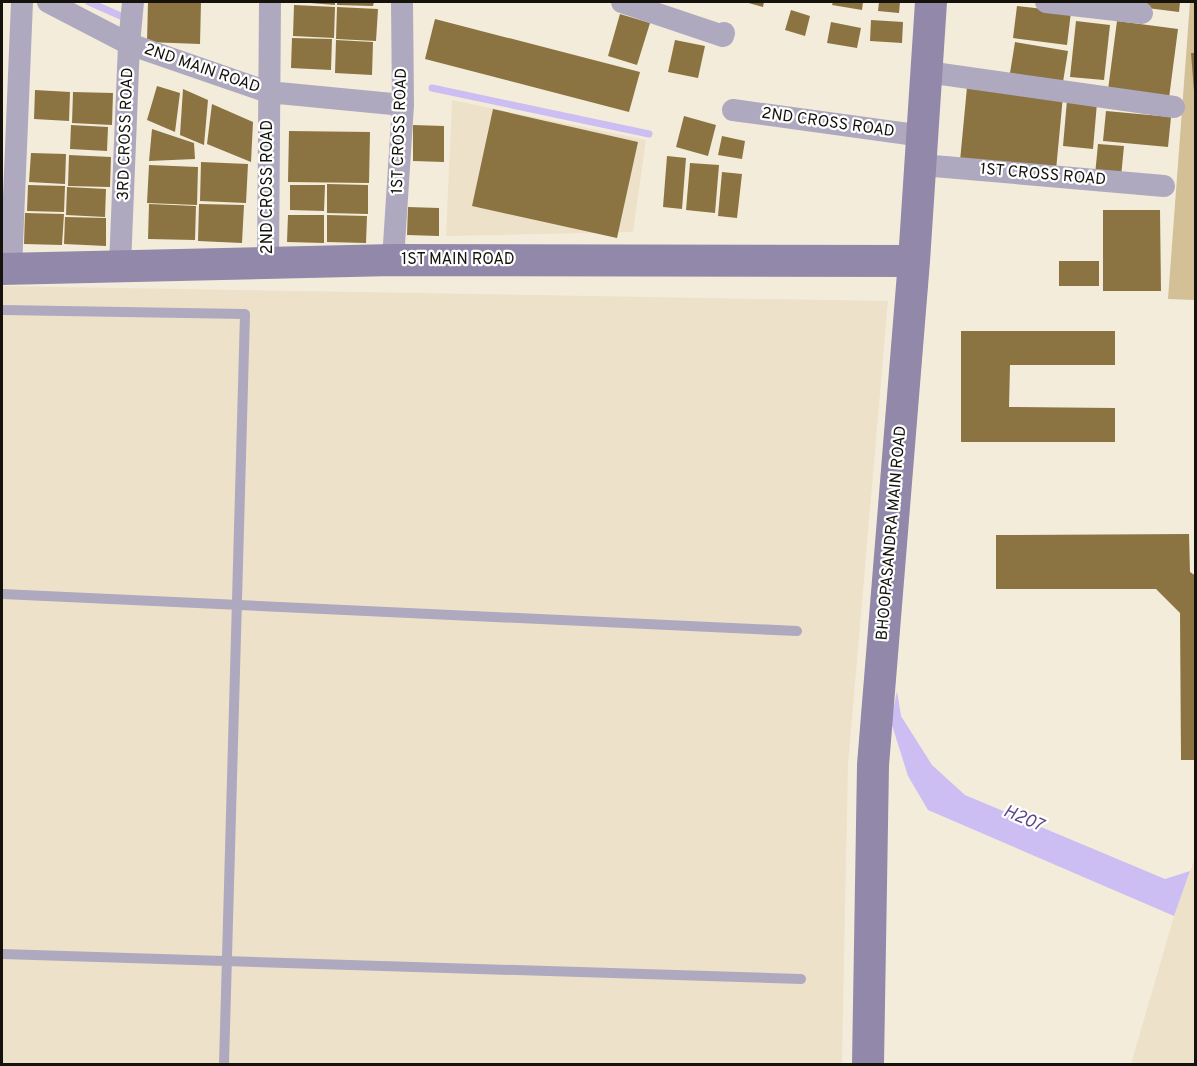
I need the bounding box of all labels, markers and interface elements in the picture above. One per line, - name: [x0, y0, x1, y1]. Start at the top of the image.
- street label: 2ND MAIN ROAD: [141, 40, 263, 98]
- street label: 3RD CROSS ROAD: [114, 67, 138, 201]
- street label: 1ST CROSS ROAD: [388, 68, 412, 194]
- street label: 2ND CROSS ROAD: [760, 104, 896, 142]
- street label: 2ND CROSS ROAD: [258, 120, 278, 254]
- street label: 1ST CROSS ROAD: [979, 160, 1107, 190]
- street label: 1ST MAIN ROAD: [401, 250, 515, 270]
- street label: BHOOPASANDRA MAIN ROAD: [873, 425, 911, 641]
- water label: H207: [999, 800, 1049, 839]

